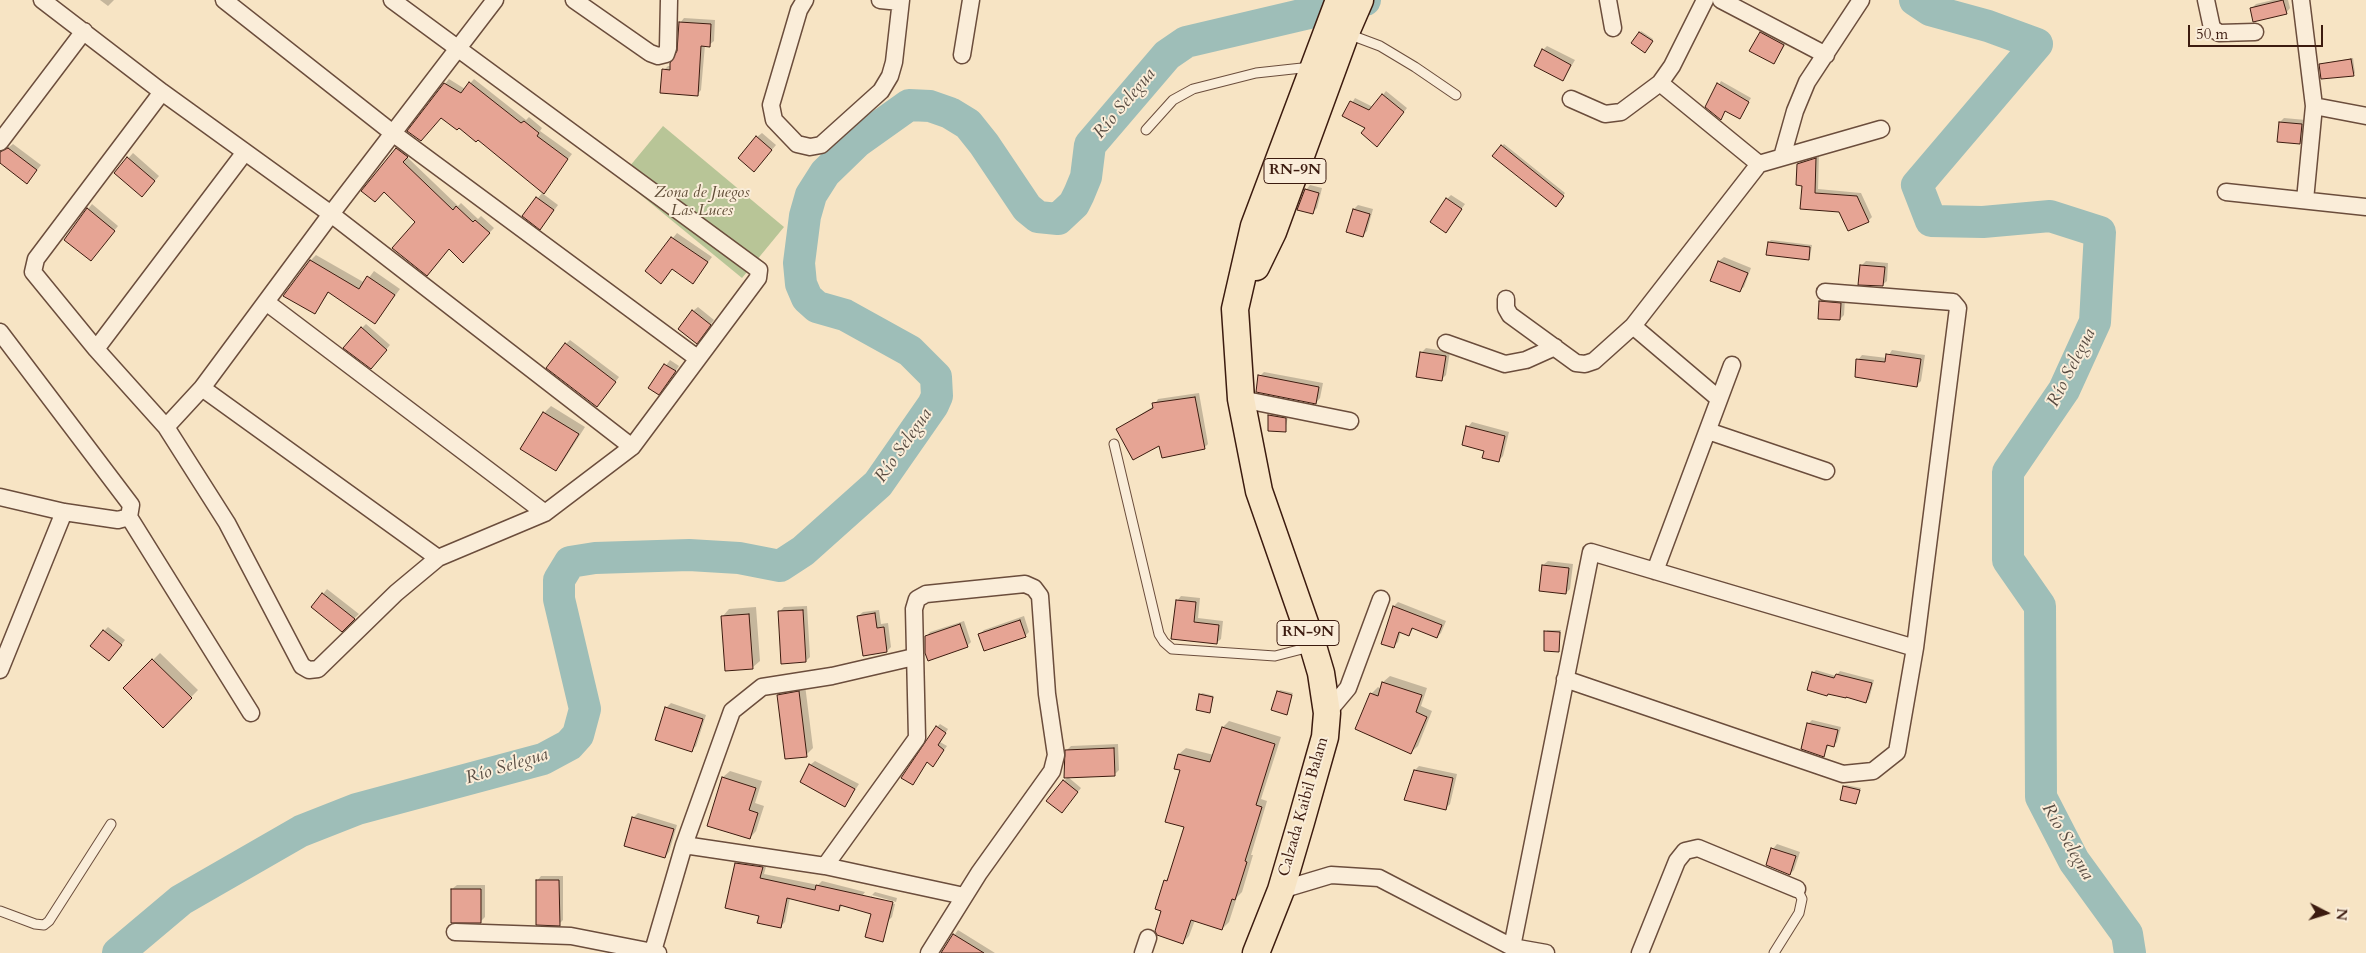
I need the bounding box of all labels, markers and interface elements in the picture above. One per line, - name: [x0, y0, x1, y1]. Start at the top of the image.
- scale bar: [2191, 15, 2326, 47]
- text: 50 m: [2196, 24, 2228, 44]
- water label: Río Selegua: [1089, 64, 1161, 144]
- road number: RN-9N: [1264, 158, 1326, 184]
- park label: Zona de Juegos Las Luces: [654, 183, 750, 221]
- water label: Río Selegua: [2043, 325, 2101, 411]
- water label: Río Selegua: [871, 405, 937, 487]
- road number: RN-9N: [1277, 620, 1339, 646]
- street label: Calzada Kaibil Balam: [1275, 735, 1333, 879]
- water label: Río Selegua: [463, 744, 551, 790]
- water label: Río Selegua: [2036, 800, 2098, 884]
- north arrow: [2301, 888, 2351, 938]
- text: N: [2331, 907, 2351, 921]

